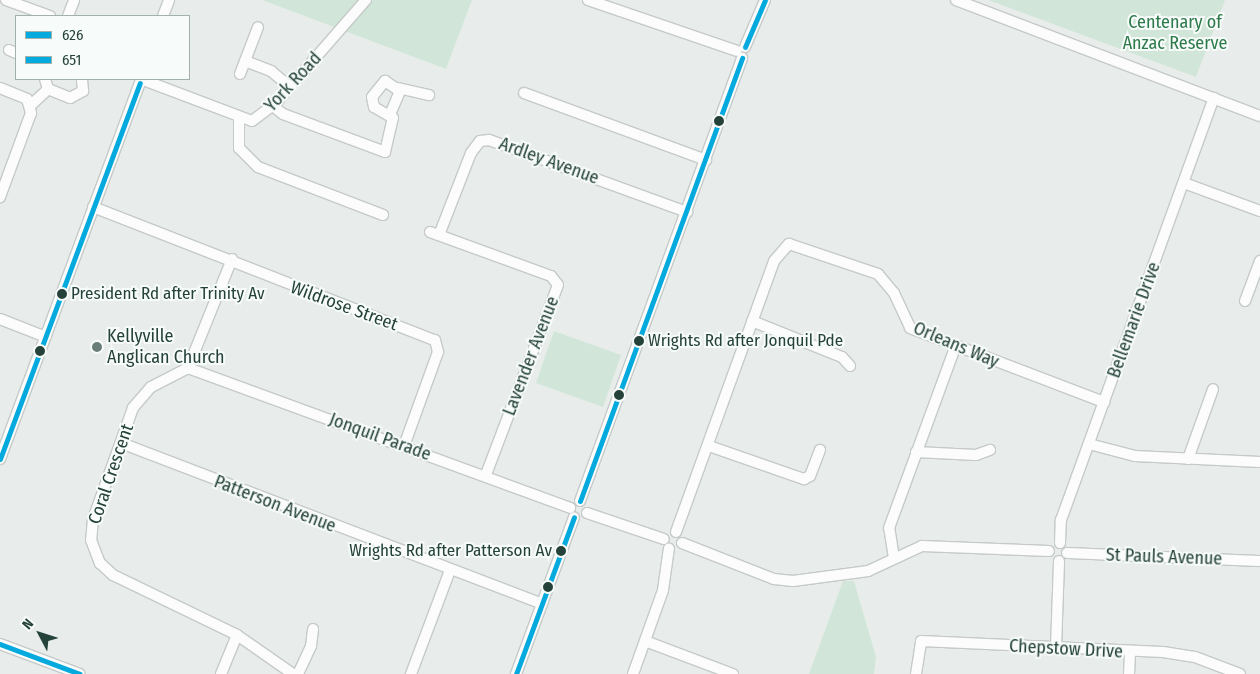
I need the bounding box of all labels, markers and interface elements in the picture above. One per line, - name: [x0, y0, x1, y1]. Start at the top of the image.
- park label: Centenary of Anzac Reserve: [1123, 12, 1227, 54]
- legend: [15, 15, 190, 80]
- text: 626: [62, 26, 83, 44]
- street label: York Road: [260, 48, 326, 116]
- text: 651: [62, 51, 81, 69]
- unlabelled marker: [714, 116, 724, 126]
- street label: Ardley Avenue: [496, 133, 602, 189]
- street label: Bellemarie Drive: [1103, 259, 1165, 381]
- street label: Wildrose Street: [287, 277, 401, 335]
- place label: President Rd after Trinity Av: [71, 284, 265, 304]
- marker: President Rd after Trinity Av: [57, 289, 67, 299]
- street label: Lavender Avenue: [498, 293, 564, 419]
- street label: Orleans Way: [910, 317, 1002, 373]
- place label: Kellyville Anglican Church: [107, 326, 225, 368]
- place label: Wrights Rd after Jonquil Pde: [648, 331, 843, 351]
- marker: Wrights Rd after Jonquil Pde: [634, 336, 644, 346]
- marker: Kellyville Anglican Church: [91, 341, 103, 353]
- unlabelled marker: [35, 346, 45, 356]
- unlabelled marker: [614, 390, 624, 400]
- street label: Jonquil Parade: [326, 409, 434, 465]
- street label: Coral Crescent: [84, 421, 138, 527]
- street label: Patterson Avenue: [211, 471, 339, 537]
- place label: Wrights Rd after Patterson Av: [349, 541, 552, 561]
- street label: St Pauls Avenue: [1105, 544, 1223, 570]
- marker: Wrights Rd after Patterson Av: [556, 546, 566, 556]
- unlabelled marker: [543, 582, 553, 592]
- north arrow: [15, 609, 65, 659]
- text: N: [19, 615, 37, 633]
- street label: Chepstow Drive: [1009, 635, 1123, 663]

